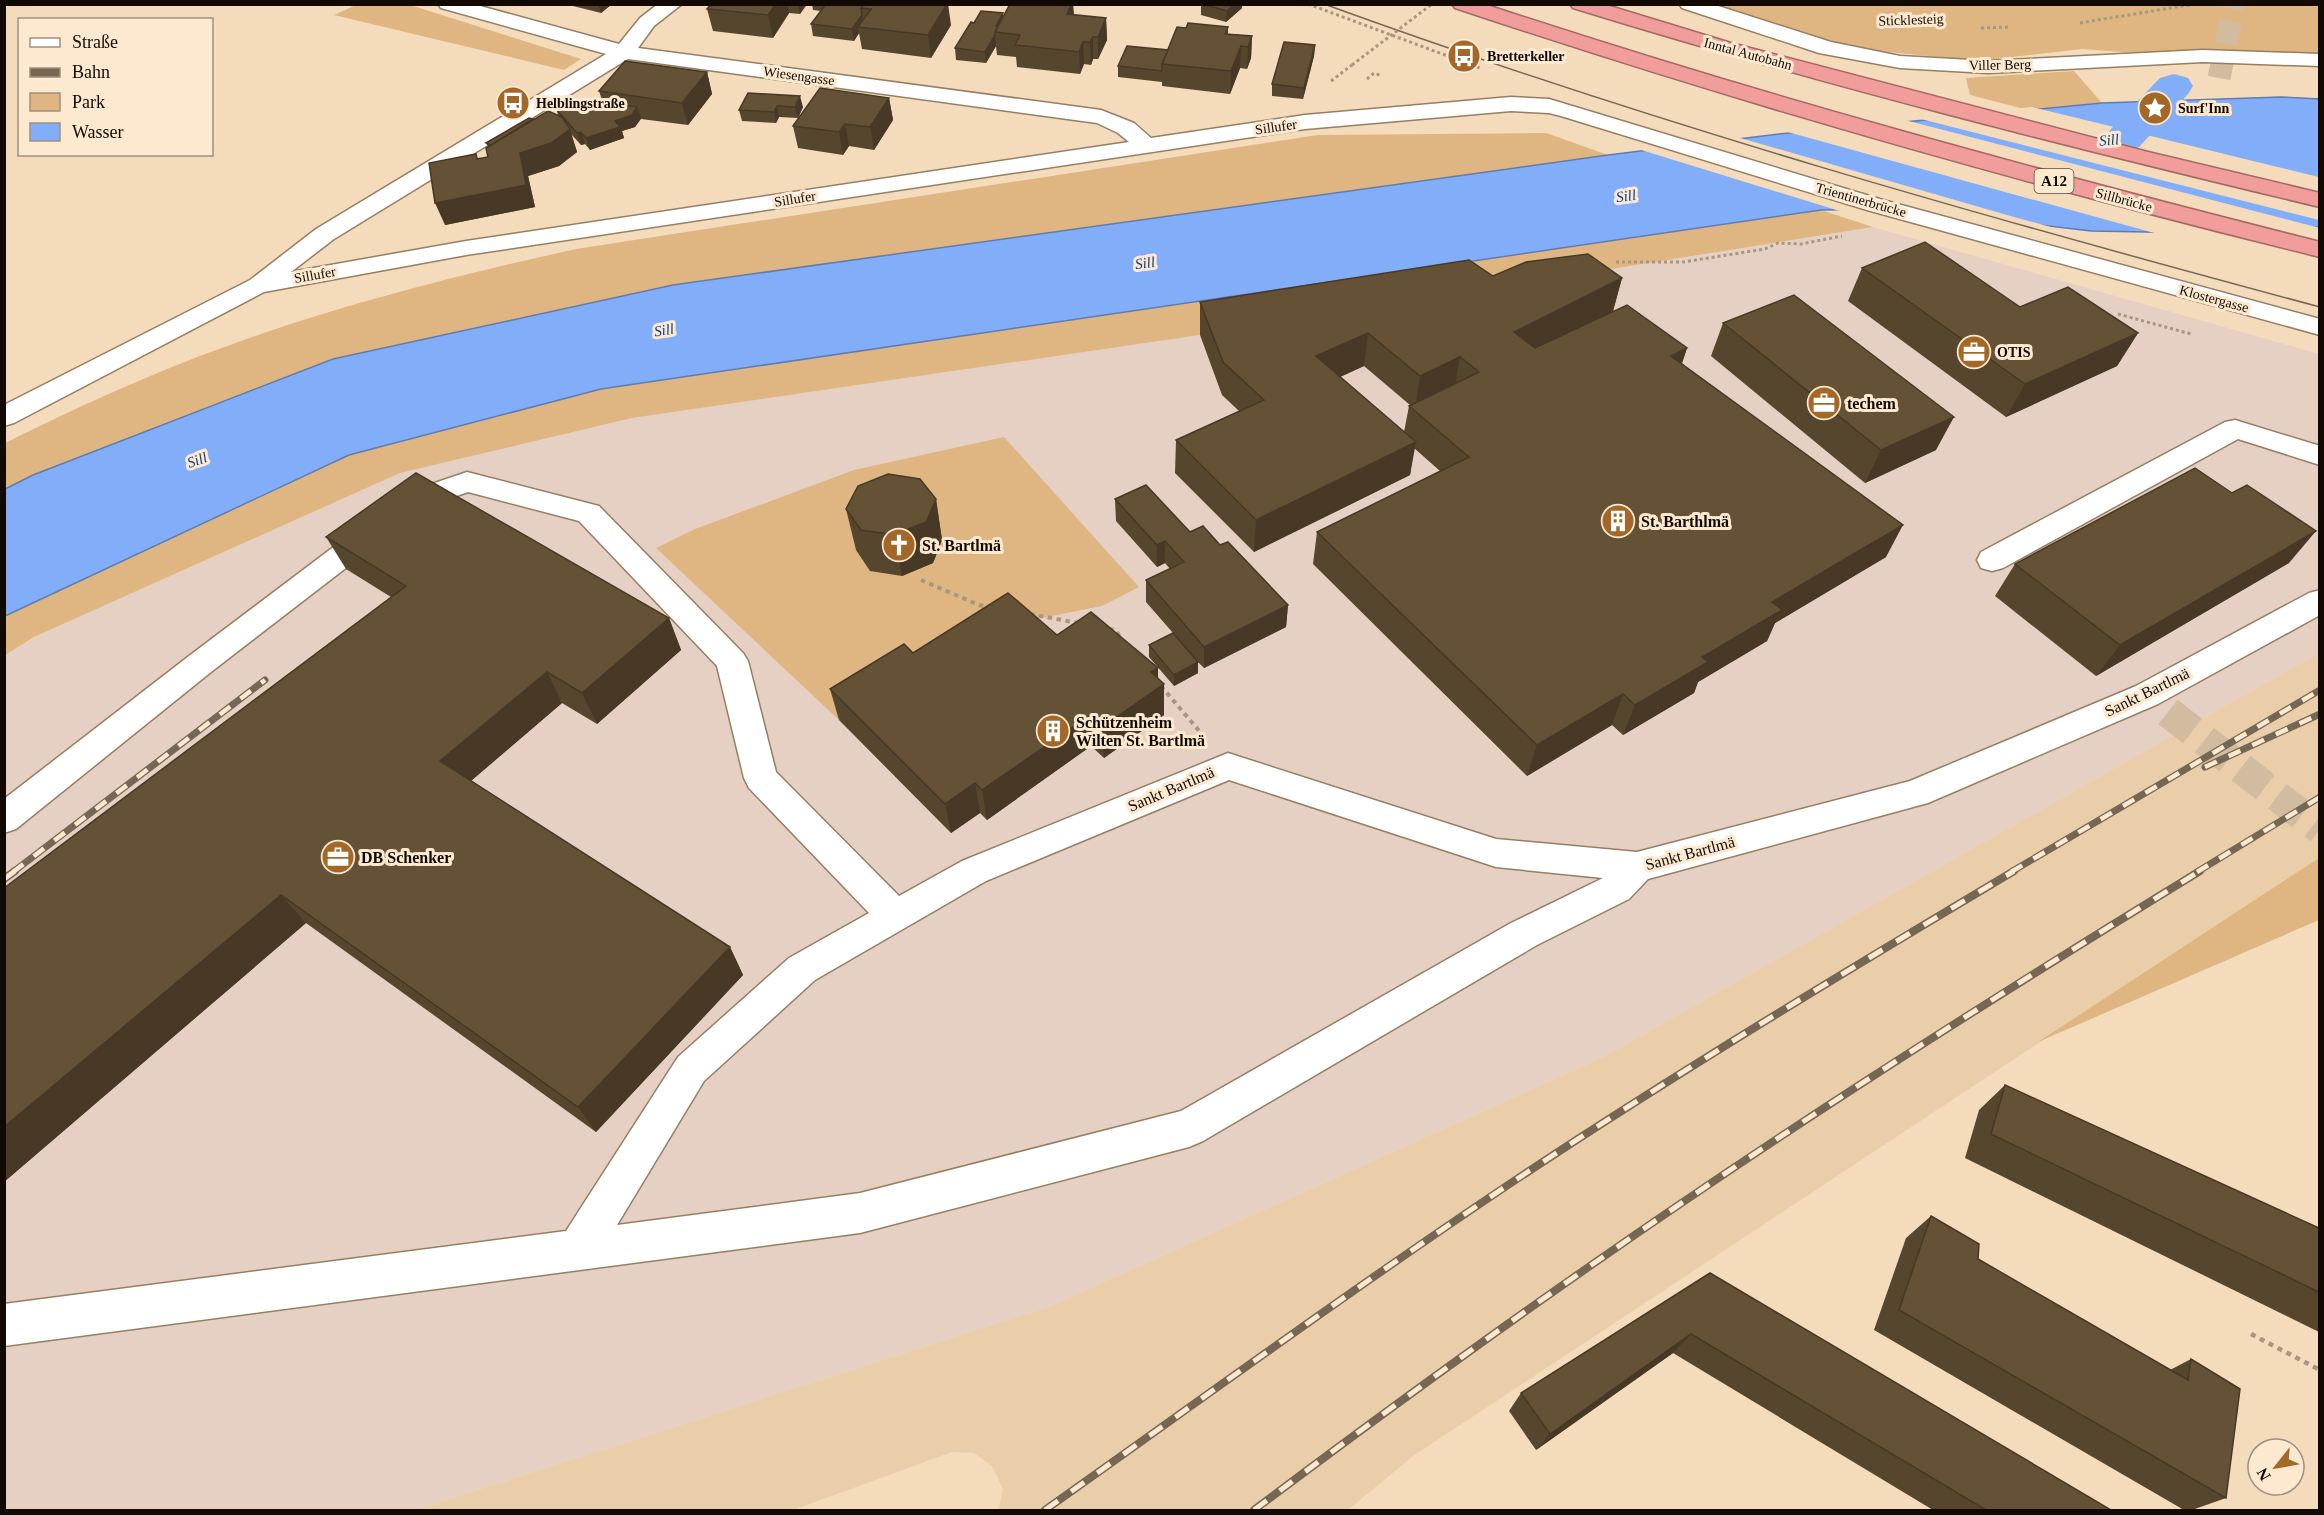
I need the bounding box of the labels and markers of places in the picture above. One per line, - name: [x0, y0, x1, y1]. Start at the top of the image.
- bus stop icon: Bretterkeller: [1446, 38, 1482, 74]
- place label: Bretterkeller: [1487, 49, 1564, 64]
- bus stop icon: Helblingstraße: [495, 85, 531, 121]
- place icon: Surf'Inn: [2137, 90, 2173, 126]
- place label: Helblingstraße: [536, 96, 625, 111]
- place label: Surf'Inn: [2178, 101, 2230, 116]
- office icon: OTIS: [1956, 334, 1992, 370]
- place label: OTIS: [1997, 345, 2031, 360]
- office icon: techem: [1806, 385, 1842, 421]
- place label: techem: [1847, 395, 1897, 412]
- building icon: St. Barthlmä: [1600, 503, 1636, 539]
- place label: St. Barthlmä: [1641, 513, 1729, 530]
- church icon: St. Bartlmä: [881, 527, 917, 563]
- place label: St. Bartlmä: [922, 537, 1001, 554]
- building icon: Schützenheim Wilten St. Bartlmä: [1035, 713, 1071, 749]
- place label: Schützenheim Wilten St. Bartlmä: [1076, 714, 1205, 749]
- office icon: DB Schenker: [320, 839, 356, 875]
- place label: DB Schenker: [361, 849, 451, 866]

